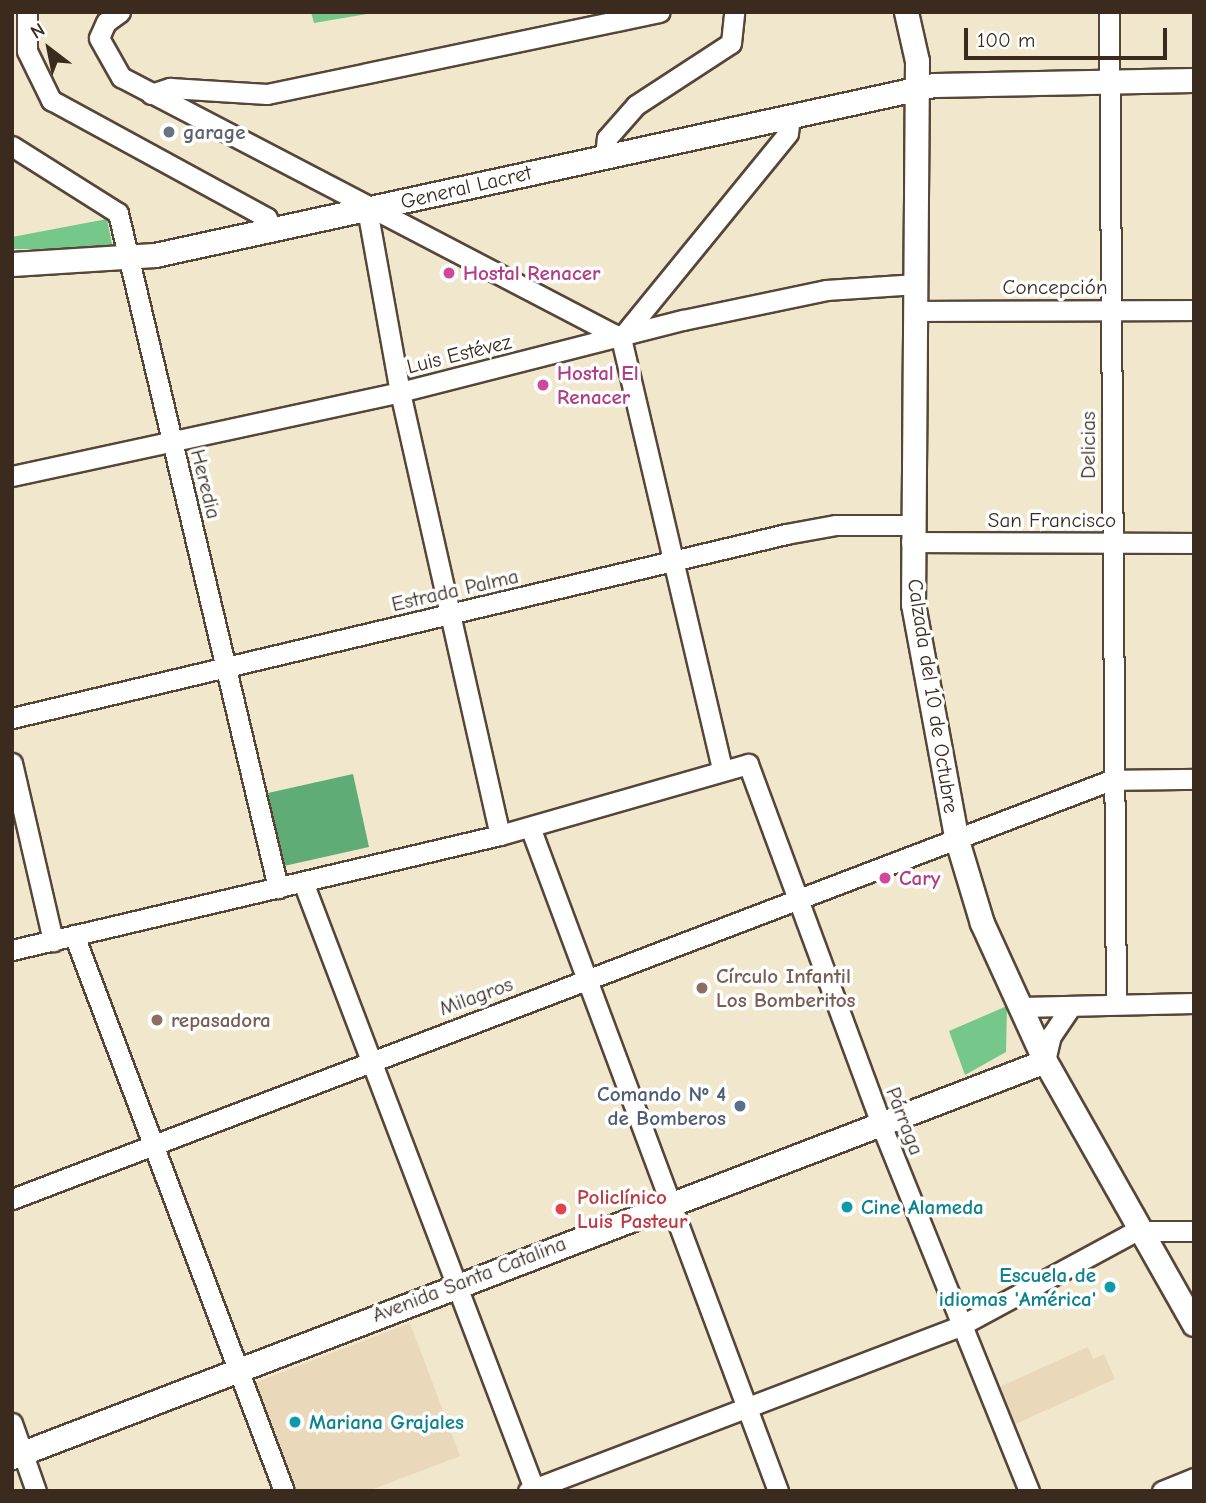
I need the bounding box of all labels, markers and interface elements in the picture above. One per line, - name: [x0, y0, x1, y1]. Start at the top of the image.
- north arrow: [14, 14, 84, 84]
- scale bar: [968, 14, 1171, 58]
- text: N: [27, 19, 49, 44]
- text: 100 m: [977, 28, 1035, 52]
- place label: garage: [183, 119, 245, 145]
- marker: garage: [161, 124, 177, 140]
- street label: General Lacret: [398, 160, 534, 214]
- place label: Hostal Renacer: [463, 260, 601, 286]
- marker: Hostal Renacer: [441, 265, 457, 281]
- street label: Concepción: [1002, 274, 1108, 300]
- street label: Luis Estévez: [404, 329, 514, 379]
- place label: Hostal El Renacer: [557, 360, 639, 410]
- marker: Hostal El Renacer: [535, 377, 551, 393]
- street label: Delicias: [1075, 411, 1101, 479]
- street label: Heredia: [185, 447, 227, 521]
- street label: San Francisco: [988, 507, 1116, 533]
- street label: Estrada Palma: [389, 563, 521, 617]
- street label: Calzada del 10 de Octubre: [902, 577, 964, 815]
- place label: Cary: [899, 865, 940, 891]
- marker: Cary: [877, 870, 893, 886]
- place label: Círculo Infantil Los Bomberitos: [716, 963, 856, 1013]
- street label: Milagros: [436, 971, 516, 1021]
- marker: Círculo Infantil Los Bomberitos: [694, 980, 710, 996]
- place label: repasadora: [171, 1007, 271, 1033]
- marker: repasadora: [149, 1012, 165, 1028]
- place label: Comando Nº 4 de Bomberos: [597, 1081, 726, 1131]
- street label: Párraga: [881, 1083, 929, 1159]
- marker: Comando Nº 4 de Bomberos: [732, 1098, 748, 1114]
- place label: Policlínico Luis Pasteur: [577, 1184, 687, 1234]
- place label: Cine Alameda: [861, 1194, 984, 1220]
- marker: Policlínico Luis Pasteur: [551, 1199, 571, 1219]
- marker: Cine Alameda: [839, 1199, 855, 1215]
- street label: Avenida Santa Catalina: [369, 1230, 569, 1328]
- place label: Escuela de idiomas 'América': [939, 1262, 1096, 1312]
- marker: Escuela de idiomas 'América': [1102, 1279, 1118, 1295]
- place label: Mariana Grajales: [309, 1409, 464, 1435]
- marker: Mariana Grajales: [287, 1414, 303, 1430]

